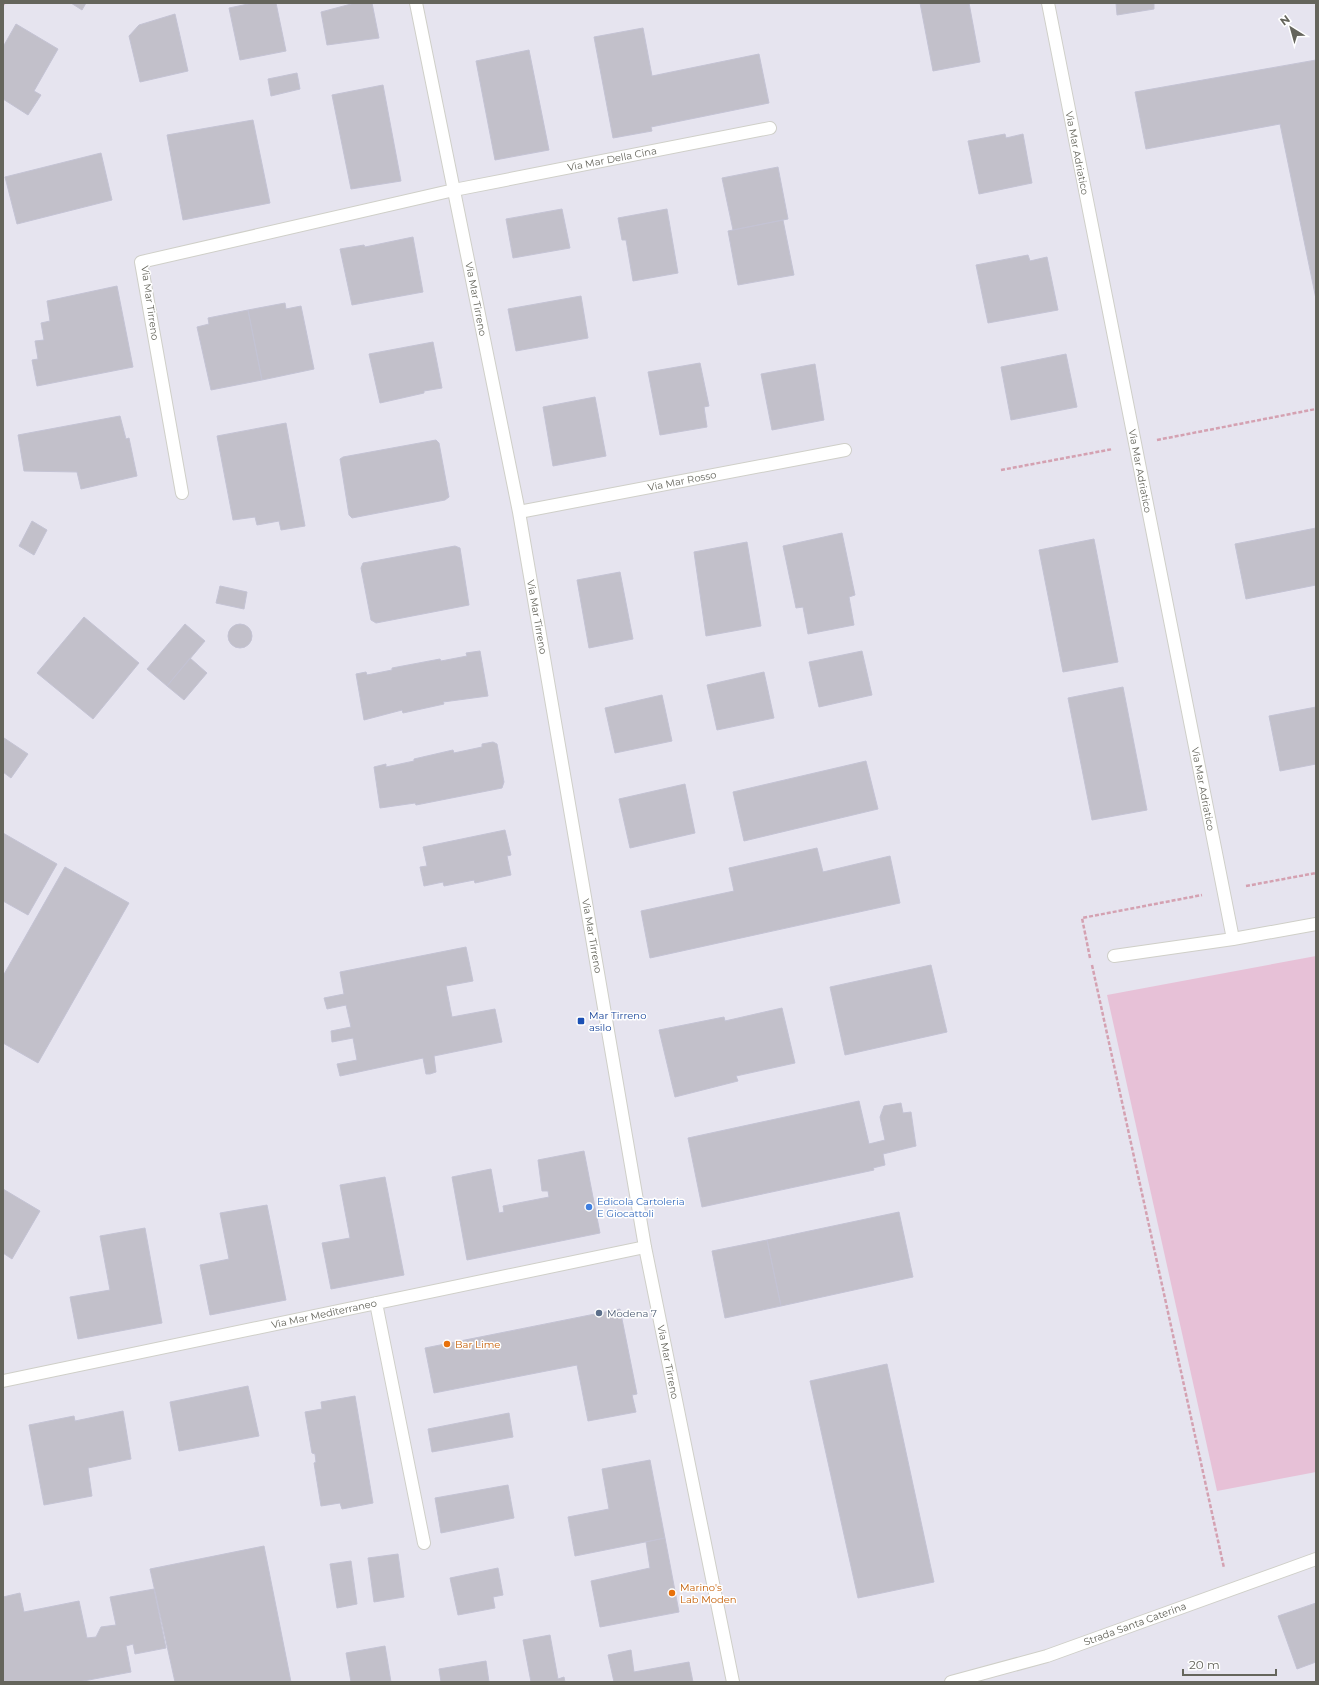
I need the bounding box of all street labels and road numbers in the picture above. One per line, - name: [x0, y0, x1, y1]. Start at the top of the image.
- street label: Via Mar Adriatico: [1063, 110, 1091, 196]
- street label: Via Mar Della Cina: [566, 144, 658, 174]
- street label: Via Mar Tirreno: [462, 261, 490, 337]
- street label: Via Mar Tirreno: [138, 265, 162, 341]
- street label: Via Mar Adriatico: [1126, 428, 1154, 514]
- street label: Via Mar Rosso: [647, 468, 717, 494]
- street label: Via Mar Tirreno: [524, 579, 550, 655]
- street label: Via Mar Adriatico: [1189, 746, 1217, 832]
- street label: Via Mar Tirreno: [579, 898, 605, 974]
- street label: Via Mar Mediterraneo: [270, 1296, 378, 1332]
- street label: Via Mar Tirreno: [654, 1324, 682, 1400]
- street label: Strada Santa Caterina: [1082, 1599, 1188, 1649]

